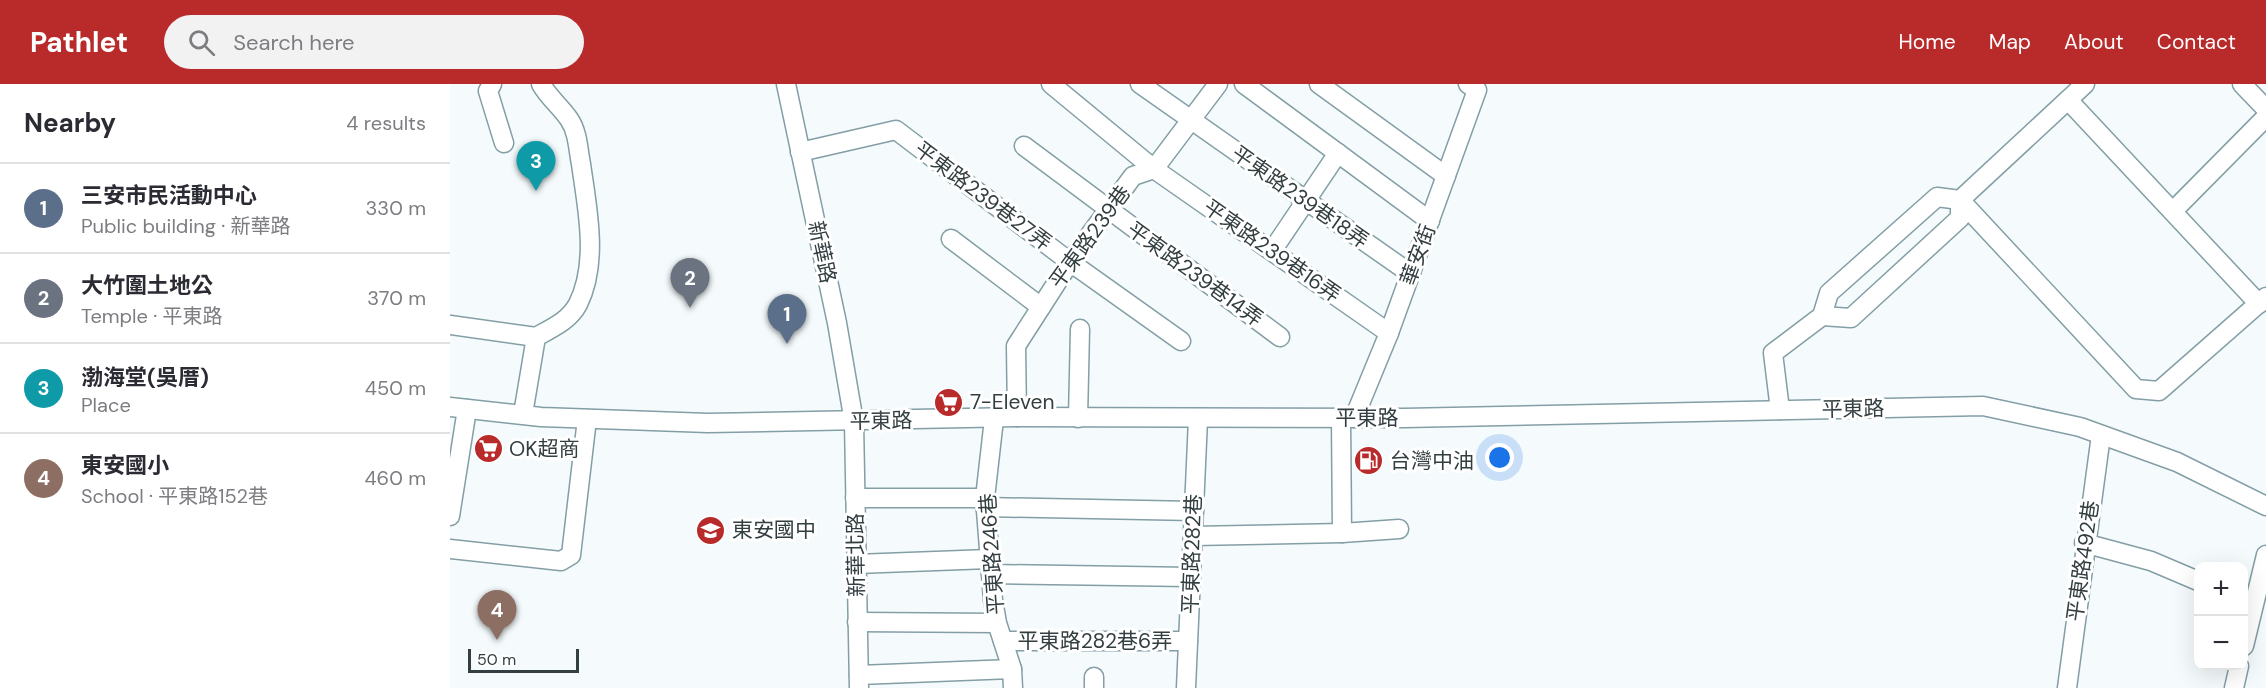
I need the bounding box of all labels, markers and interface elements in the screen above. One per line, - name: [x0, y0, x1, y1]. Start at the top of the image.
- search box: [164, 15, 584, 69]
- text: Pathlet: [30, 24, 128, 61]
- icon: search: [185, 26, 218, 59]
- text: Search here: [233, 28, 355, 57]
- text: Home: [1898, 28, 1956, 56]
- text: Map: [1989, 28, 2031, 56]
- text: About: [2064, 28, 2124, 56]
- text: Contact: [2157, 28, 2236, 56]
- text: Nearby: [24, 106, 116, 140]
- text: 4 results: [346, 110, 426, 136]
- street label: 平東路239巷27弄: [909, 135, 1057, 257]
- street label: 平東路239巷18弄: [1226, 139, 1374, 255]
- pin: 3: [516, 141, 556, 191]
- street label: 平東路239巷: [1043, 180, 1137, 294]
- text: 三安市民活動中心: [81, 181, 257, 210]
- street label: 平東路239巷16弄: [1198, 193, 1346, 309]
- text: 1: [40, 195, 47, 221]
- text: 330 m: [366, 195, 426, 221]
- text: Public building · 新華路: [81, 213, 290, 239]
- street label: 平東路239巷14弄: [1121, 215, 1269, 333]
- street label: 新華路: [802, 218, 842, 286]
- street label: 華安街: [1394, 221, 1442, 289]
- pin: 2: [670, 258, 710, 308]
- text: 大竹圍土地公: [81, 271, 213, 300]
- text: 2: [38, 285, 49, 311]
- text: 370 m: [367, 285, 426, 311]
- pin: 1: [768, 294, 806, 344]
- text: Temple · 平東路: [81, 303, 223, 329]
- text: 渤海堂(吳厝): [81, 363, 209, 392]
- text: 3: [37, 375, 50, 401]
- text: 450 m: [365, 375, 426, 401]
- supermarket icon: 7-Eleven: [933, 386, 965, 418]
- place label: 7-Eleven: [970, 388, 1054, 416]
- text: Place: [81, 392, 131, 418]
- street label: 平東路: [1821, 394, 1885, 424]
- street label: 平東路: [1336, 404, 1399, 432]
- street label: 平東路: [849, 406, 913, 436]
- supermarket icon: OK超商: [472, 433, 504, 465]
- place label: OK超商: [509, 435, 580, 463]
- your location: [1485, 443, 1514, 472]
- fuel station icon: 台灣中油: [1353, 445, 1385, 477]
- place label: 台灣中油: [1390, 447, 1474, 475]
- text: 東安國小: [81, 451, 169, 480]
- text: 4: [37, 465, 50, 491]
- text: 460 m: [364, 465, 426, 491]
- text: School · 平東路152巷: [81, 483, 268, 509]
- street label: 平東路246巷: [974, 492, 1010, 616]
- street label: 平東路282巷: [1176, 493, 1208, 615]
- street label: 平東路492巷: [2061, 499, 2105, 623]
- street label: 新華北路: [841, 513, 871, 597]
- school or university icon: 東安國中: [695, 514, 727, 546]
- place label: 東安國中: [732, 516, 816, 544]
- map controls: [2194, 562, 2248, 670]
- button: +: [2194, 562, 2248, 616]
- pin: 4: [478, 590, 516, 640]
- button: −: [2194, 616, 2248, 670]
- street label: 平東路282巷6弄: [1018, 627, 1172, 655]
- scale bar: [468, 646, 579, 674]
- text: 50 m: [477, 649, 516, 670]

